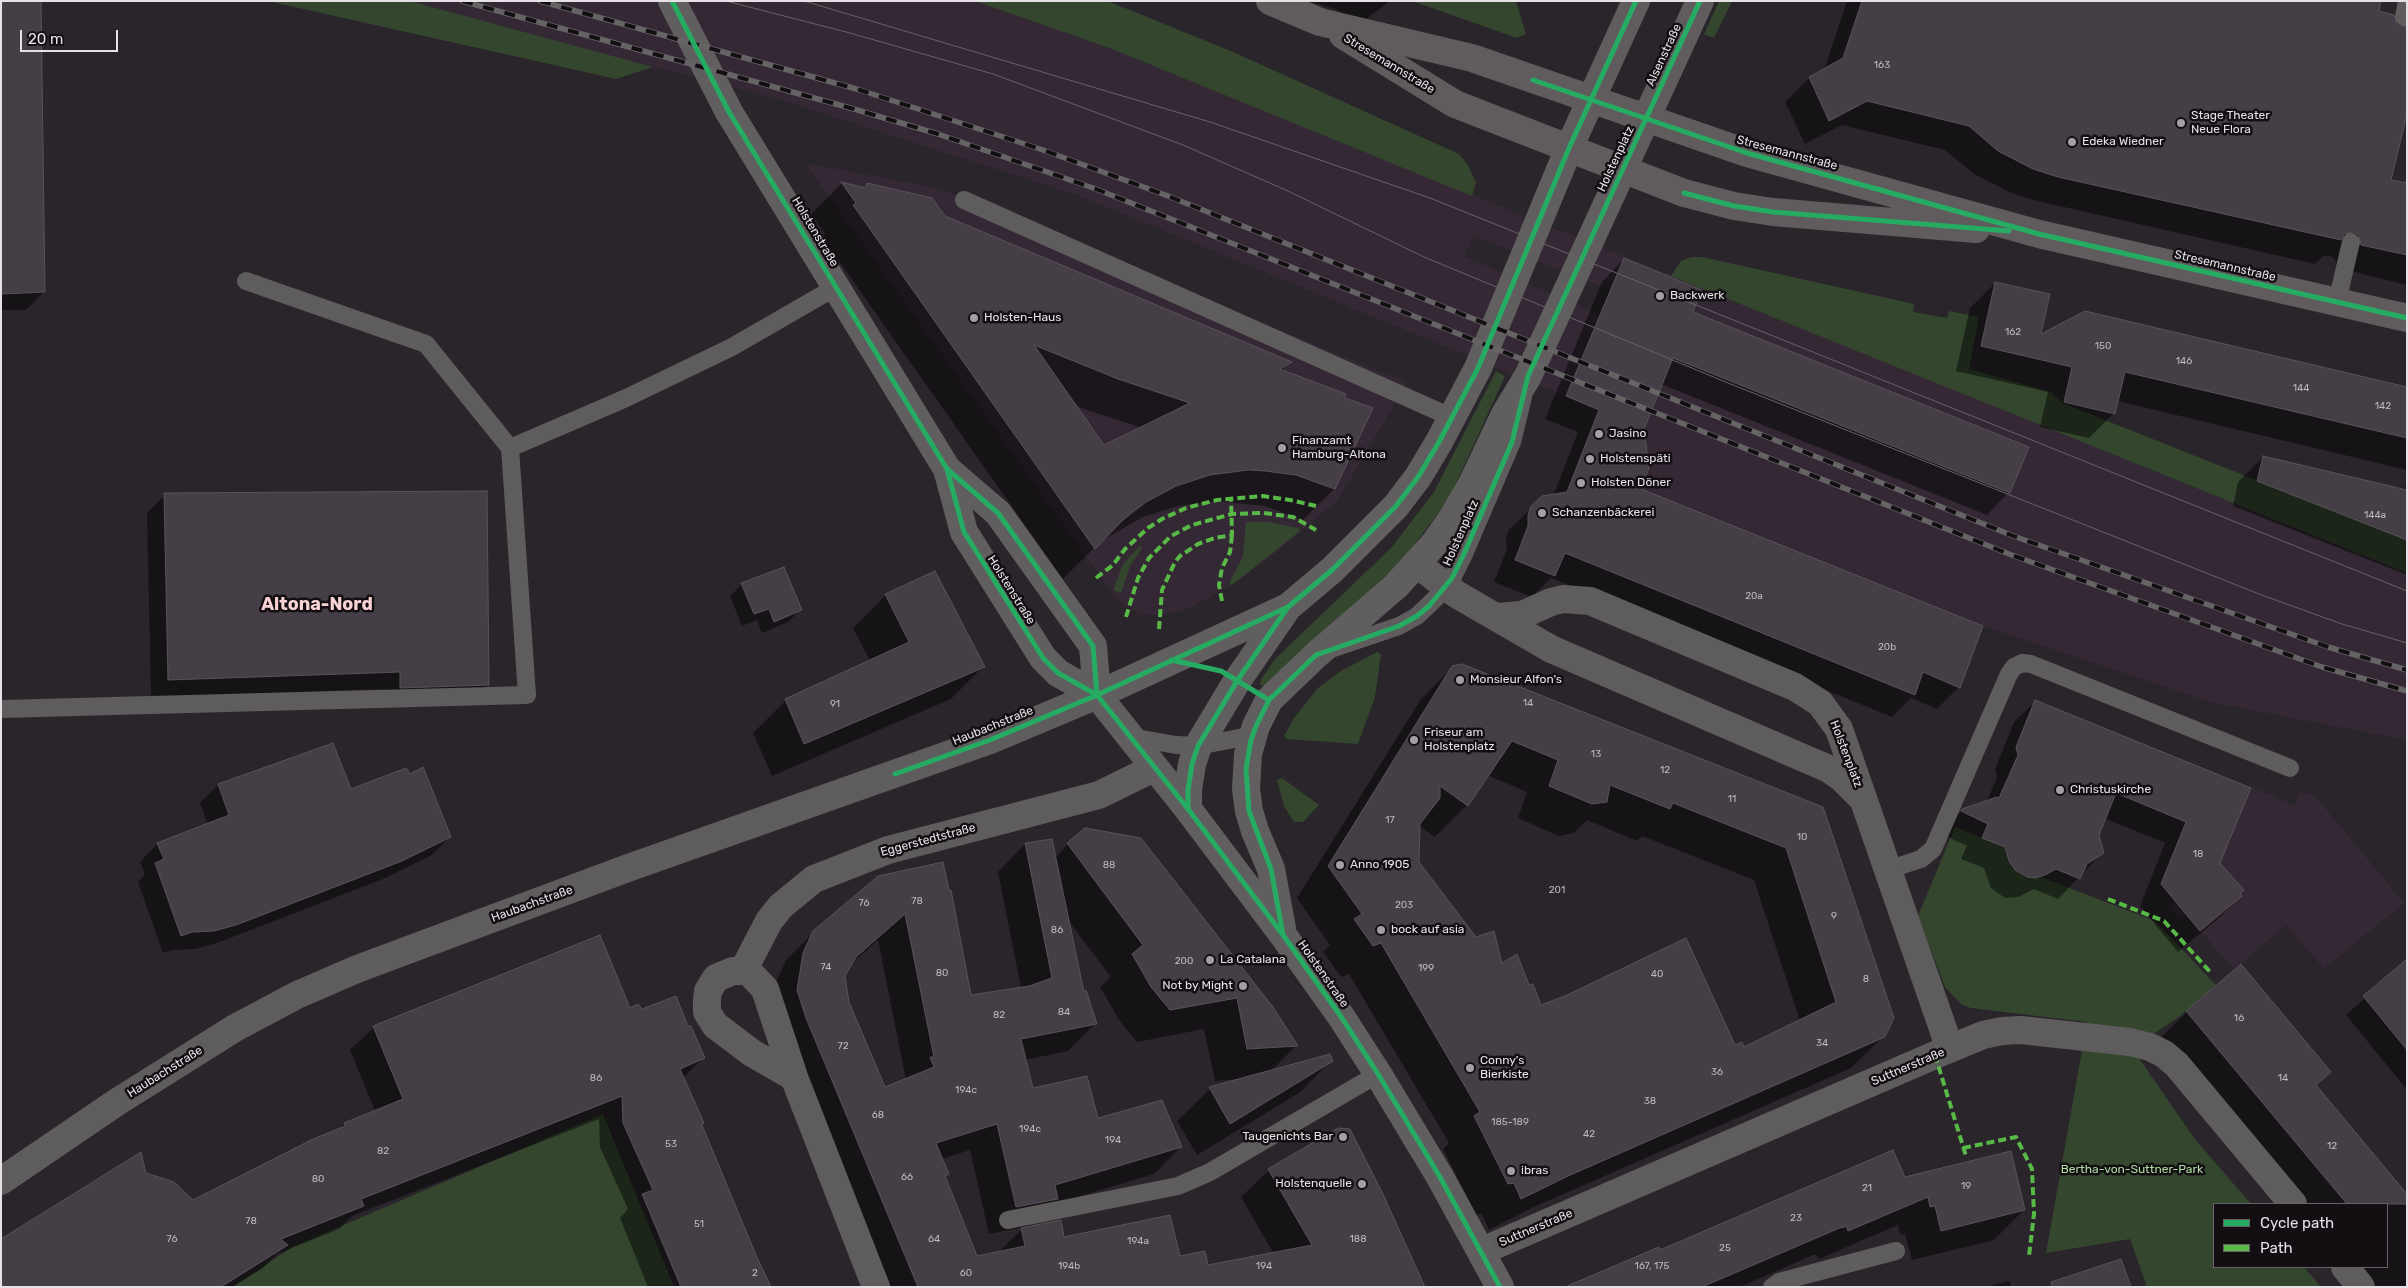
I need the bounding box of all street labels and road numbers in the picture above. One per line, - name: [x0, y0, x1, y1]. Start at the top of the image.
- street label: Alsenstraße: [1643, 22, 1685, 88]
- street label: Stresemannstraße: [1341, 31, 1437, 97]
- street label: Holstenplatz: [1595, 124, 1637, 194]
- street label: Stresemannstraße: [1735, 133, 1839, 173]
- street label: Holstenstraße: [789, 195, 841, 269]
- street label: Stresemannstraße: [2173, 247, 2277, 285]
- street label: Holstenplatz: [1440, 498, 1482, 568]
- street label: Holstenstraße: [984, 553, 1038, 627]
- street label: Haubachstraße: [951, 703, 1035, 749]
- street label: Holstenplatz: [1827, 718, 1865, 790]
- street label: Eggerstedtstraße: [879, 820, 977, 860]
- street label: Haubachstraße: [489, 883, 575, 925]
- street label: Holstenstraße: [1294, 938, 1352, 1010]
- street label: Haubachstraße: [125, 1043, 205, 1101]
- street label: Suttnerstraße: [1869, 1045, 1947, 1089]
- street label: Suttnerstraße: [1497, 1206, 1575, 1250]

